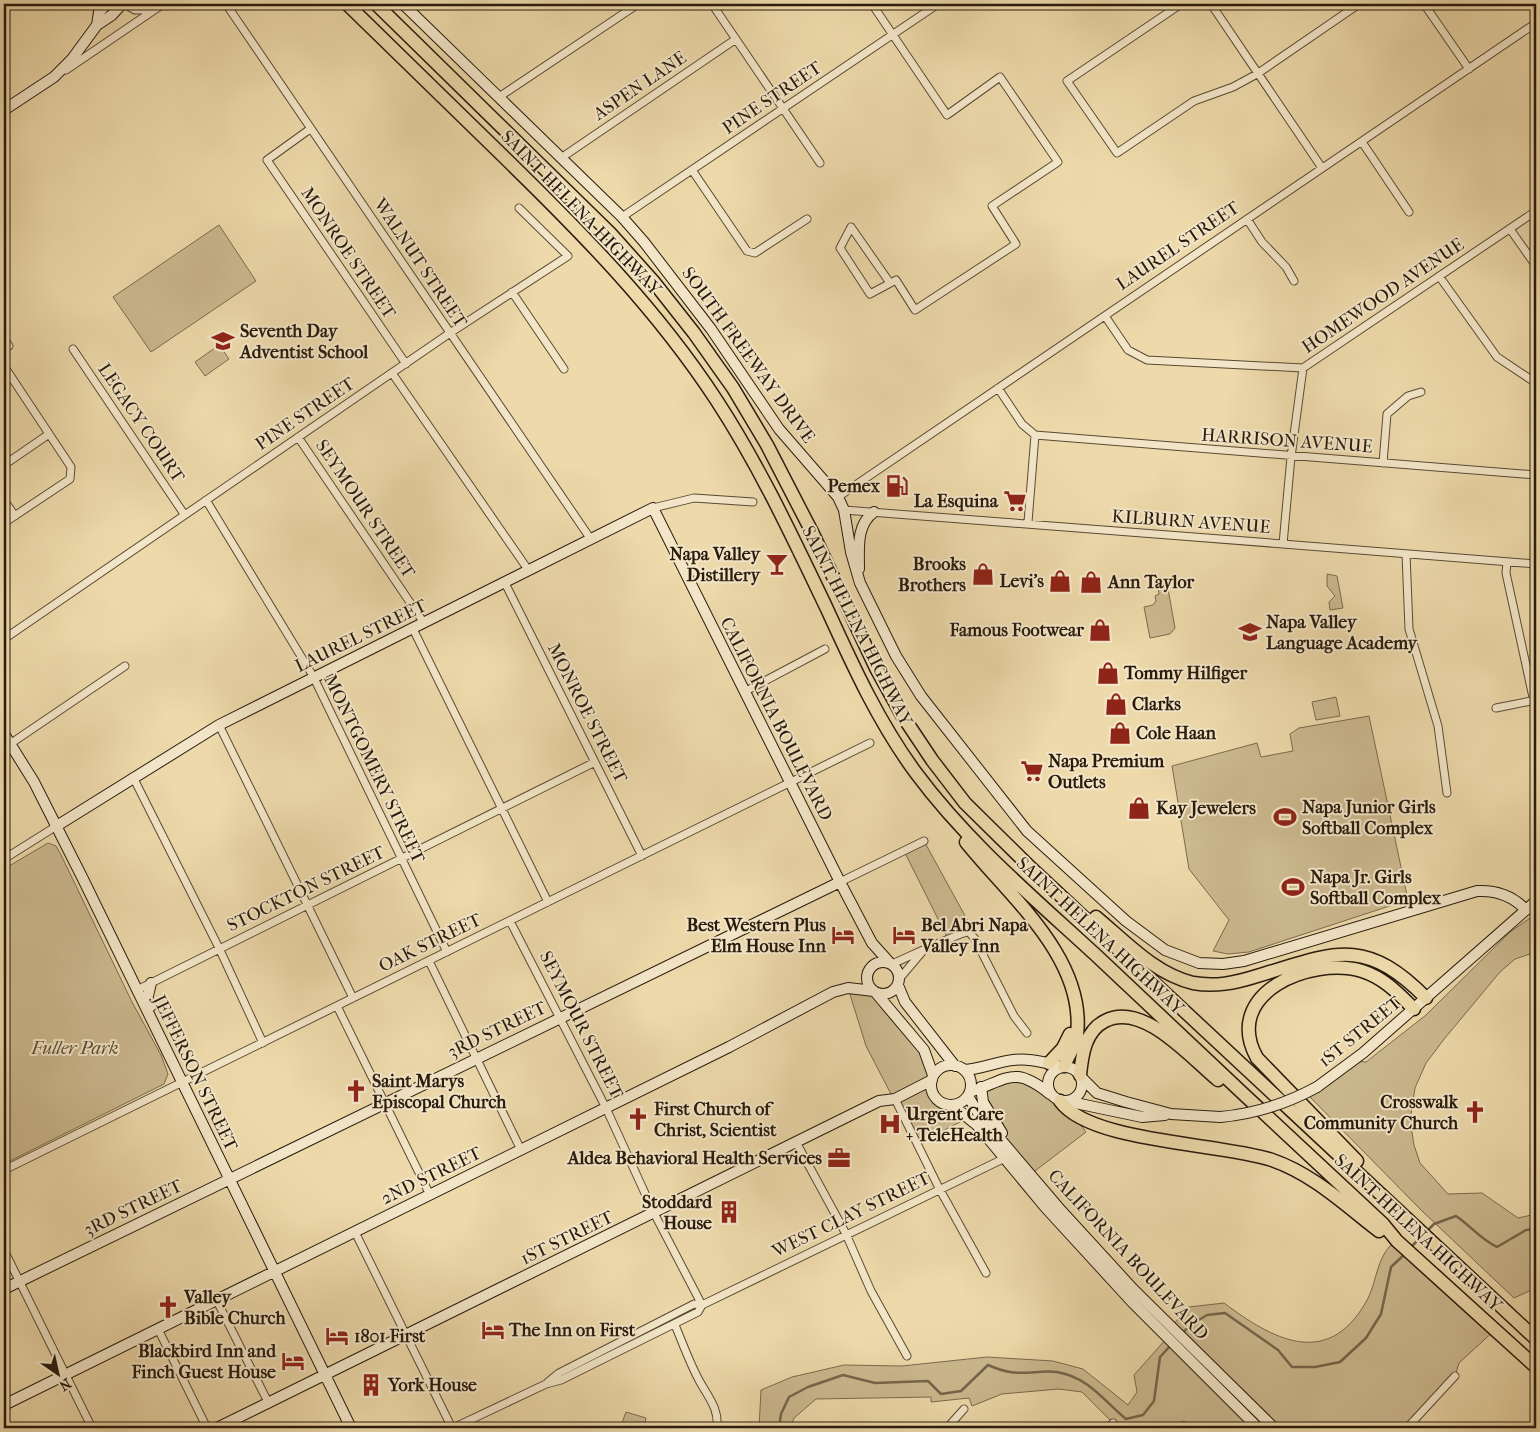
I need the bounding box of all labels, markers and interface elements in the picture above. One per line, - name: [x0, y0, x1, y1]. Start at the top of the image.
- street label: ASPEN LANE: [589, 47, 691, 125]
- street label: PINE STREET: [719, 57, 826, 139]
- street label: SAINT HELENA HIGHWAY: [497, 126, 666, 300]
- street label: MONROE STREET: [296, 183, 400, 323]
- street label: WALNUT STREET: [368, 194, 471, 332]
- street label: LAUREL STREET: [1113, 197, 1244, 295]
- street label: HOMEWOOD AVENUE: [1298, 234, 1468, 358]
- street label: SOUTH FREEWAY DRIVE: [677, 263, 819, 447]
- place label: Seventh Day Adventist School: [239, 321, 369, 363]
- school or university icon: Seventh Day Adventist School: [210, 328, 236, 354]
- street label: LEGACY COURT: [93, 360, 189, 487]
- street label: PINE STREET: [252, 373, 359, 455]
- street label: HARRISON AVENUE: [1201, 425, 1373, 457]
- street label: SEYMOUR STREET: [311, 436, 420, 583]
- fuel station icon: Pemex: [884, 473, 910, 499]
- place label: Pemex: [828, 476, 881, 497]
- supermarket icon: La Esquina: [1002, 488, 1028, 514]
- place label: La Esquina: [914, 491, 999, 512]
- street label: KILBURN AVENUE: [1111, 506, 1271, 538]
- street label: SAINT HELENA HIGHWAY: [797, 523, 917, 730]
- place label: Napa Valley Distillery: [670, 544, 761, 586]
- bar icon: Napa Valley Distillery: [764, 551, 790, 577]
- place label: Brooks Brothers: [898, 554, 966, 596]
- shop icon: Brooks Brothers: [970, 561, 996, 587]
- shop icon: Levi's: [1047, 568, 1073, 594]
- shop icon: Ann Taylor: [1078, 569, 1104, 595]
- place label: Levi's: [1000, 571, 1044, 592]
- place label: Ann Taylor: [1107, 572, 1194, 593]
- street label: LAUREL STREET: [292, 595, 431, 677]
- place label: Napa Valley Language Academy: [1266, 612, 1419, 654]
- street label: CALIFORNIA BOULEVARD: [715, 614, 837, 824]
- shop icon: Famous Footwear: [1087, 617, 1113, 643]
- school or university icon: Napa Valley Language Academy: [1237, 619, 1263, 645]
- place label: Famous Footwear: [948, 620, 1084, 641]
- street label: MONROE STREET: [543, 640, 632, 787]
- shop icon: Tommy Hilfiger: [1095, 660, 1121, 686]
- place label: Tommy Hilfiger: [1123, 663, 1247, 684]
- street label: MONTGOMERY STREET: [319, 671, 429, 867]
- shop icon: Clarks: [1103, 691, 1129, 717]
- place label: Clarks: [1132, 694, 1181, 715]
- shop icon: Cole Haan: [1107, 720, 1133, 746]
- place label: Cole Haan: [1136, 723, 1217, 744]
- place label: Napa Premium Outlets: [1048, 751, 1165, 793]
- supermarket icon: Napa Premium Outlets: [1019, 758, 1045, 784]
- shop icon: Kay Jewelers: [1126, 795, 1152, 821]
- place label: Napa Junior Girls Softball Complex: [1302, 797, 1436, 839]
- place label: Kay Jewelers: [1156, 798, 1256, 819]
- sports icon: Napa Junior Girls Softball Complex: [1272, 804, 1298, 830]
- street label: STOCKTON STREET: [224, 841, 389, 936]
- street label: SAINT HELENA HIGHWAY: [1012, 853, 1189, 1020]
- place label: Napa Jr. Girls Softball Complex: [1310, 867, 1442, 909]
- sports icon: Napa Jr. Girls Softball Complex: [1280, 874, 1306, 900]
- street label: OAK STREET: [375, 909, 485, 977]
- place label: Best Western Plus Elm House Inn: [687, 915, 827, 957]
- place label: Bel Abri Napa Valley Inn: [920, 915, 1029, 957]
- hotel icon: Best Western Plus Elm House Inn: [830, 922, 856, 948]
- hotel icon: Bel Abri Napa Valley Inn: [891, 922, 917, 948]
- street label: SEYMOUR STREET: [535, 948, 628, 1103]
- street label: JEFFERSON STREET: [147, 990, 242, 1155]
- street label: 1ST STREET: [1314, 992, 1406, 1072]
- street label: 3RD STREET: [444, 997, 550, 1063]
- park label: Fuller Park: [31, 1038, 119, 1059]
- place label: Saint Marys Episcopal Church: [372, 1071, 507, 1113]
- church icon: Saint Marys Episcopal Church: [343, 1078, 369, 1104]
- place label: Crosswalk Community Church: [1304, 1092, 1459, 1134]
- place label: First Church of Christ, Scientist: [653, 1099, 777, 1141]
- church icon: Crosswalk Community Church: [1462, 1099, 1488, 1125]
- place label: Urgent Care + TeleHealth: [905, 1104, 1004, 1146]
- church icon: First Church of Christ, Scientist: [625, 1106, 651, 1132]
- hospital icon: Urgent Care + TeleHealth: [877, 1111, 903, 1137]
- street label: 2ND STREET: [377, 1142, 485, 1209]
- office icon: Aldea Behavioral Health Services: [826, 1145, 852, 1171]
- place label: Aldea Behavioral Health Services: [567, 1148, 822, 1169]
- street label: SAINT HELENA HIGHWAY: [1330, 1150, 1507, 1317]
- street label: CALIFORNIA BOULEVARD: [1043, 1165, 1213, 1345]
- street label: WEST CLAY STREET: [768, 1167, 934, 1263]
- street label: 3RD STREET: [80, 1175, 186, 1241]
- place label: Stoddard House: [642, 1192, 713, 1234]
- building icon: Stoddard House: [716, 1199, 742, 1225]
- street label: 1ST STREET: [517, 1206, 617, 1269]
- place label: Valley Bible Church: [183, 1287, 286, 1329]
- church icon: Valley Bible Church: [155, 1294, 181, 1320]
- hotel icon: The Inn on First: [480, 1317, 506, 1343]
- place label: The Inn on First: [508, 1320, 636, 1341]
- hotel icon: 1801 First: [324, 1323, 350, 1349]
- place label: 1801 First: [354, 1326, 426, 1347]
- place label: Blackbird Inn and Finch Guest House: [130, 1341, 277, 1383]
- hotel icon: Blackbird Inn and Finch Guest House: [280, 1348, 306, 1374]
- north arrow: [32, 1350, 82, 1400]
- building icon: York House: [358, 1372, 384, 1398]
- text: N: [56, 1374, 74, 1395]
- place label: York House: [387, 1375, 477, 1396]

